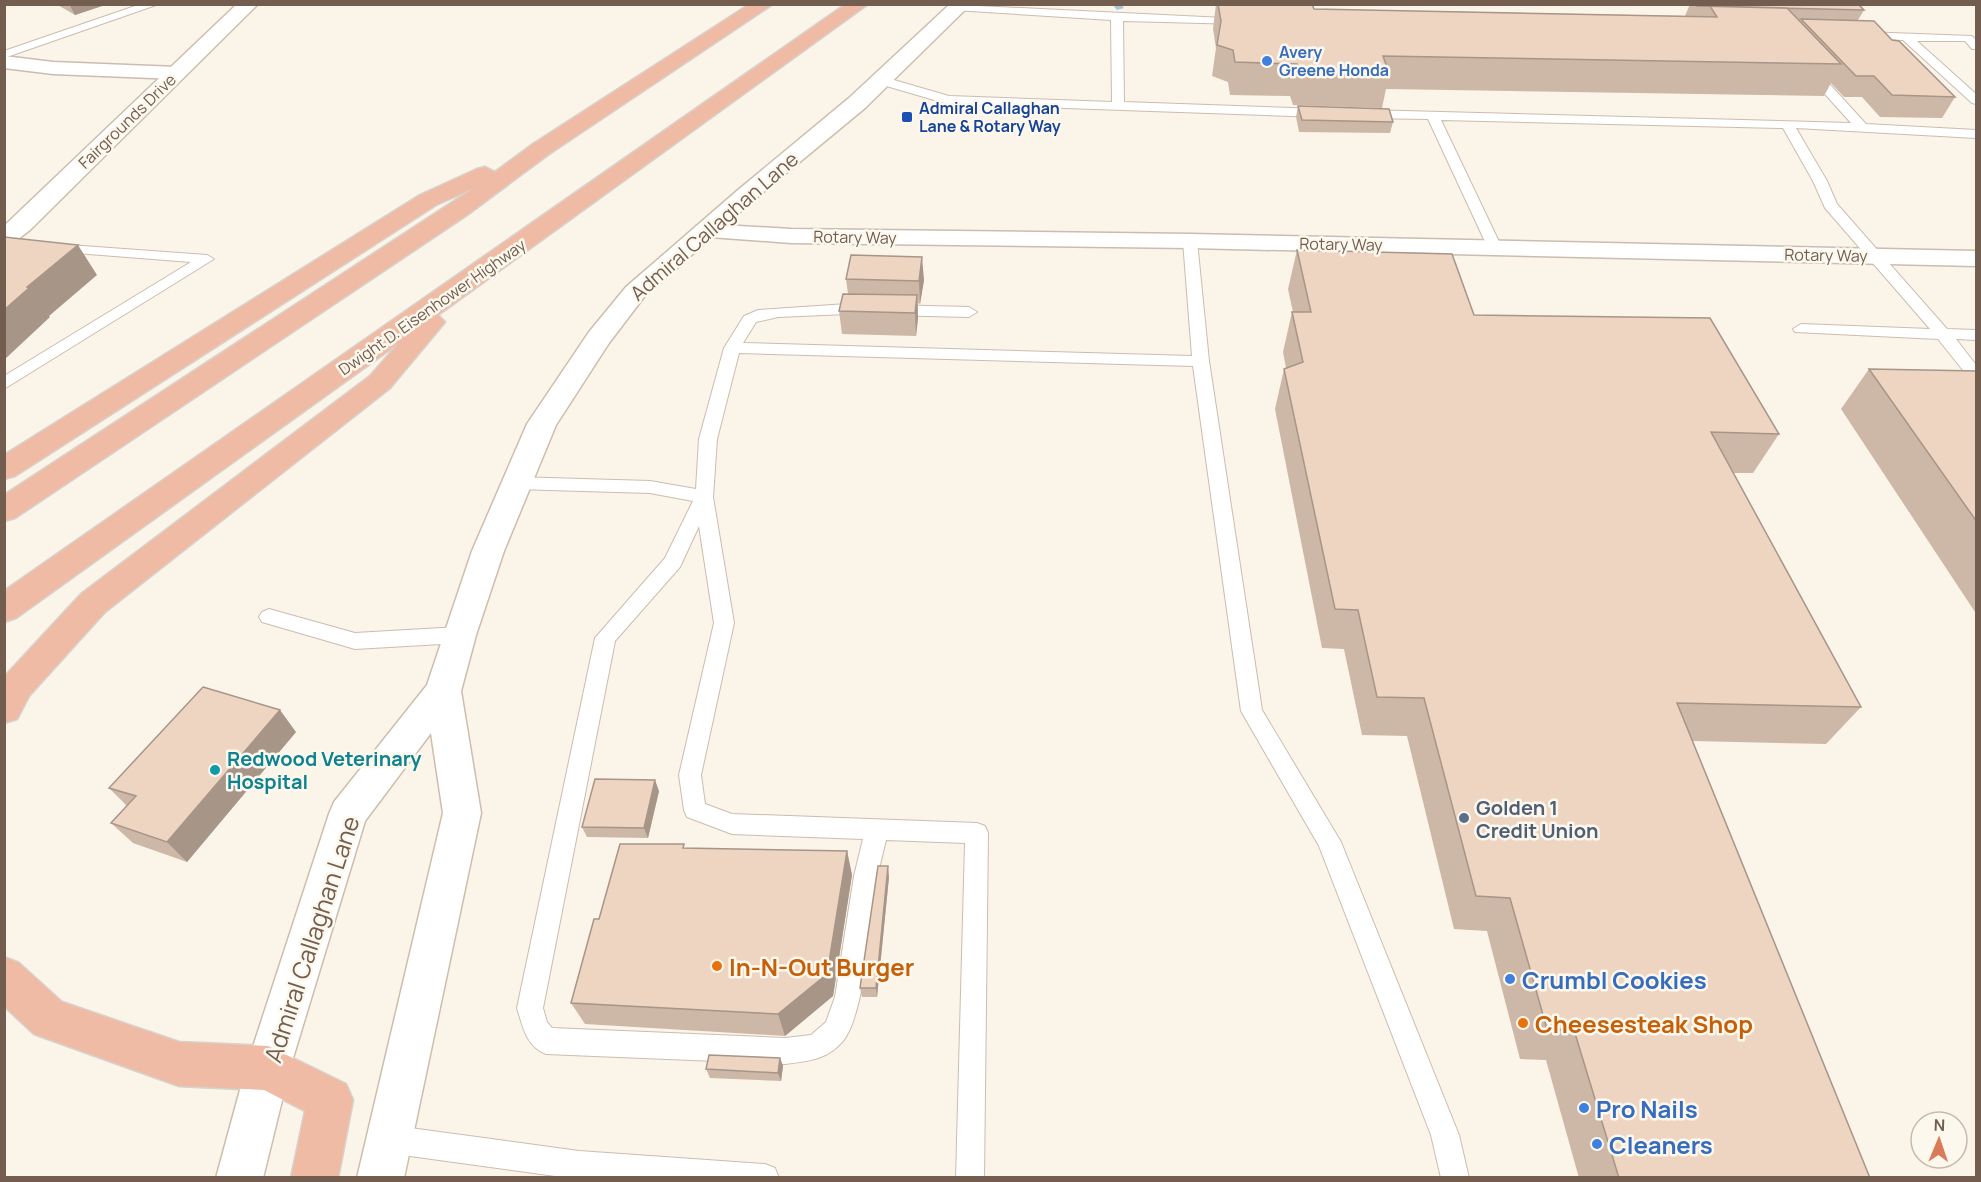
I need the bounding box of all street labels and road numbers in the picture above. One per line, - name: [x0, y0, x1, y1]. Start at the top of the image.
- street label: Fairgrounds Drive: [73, 69, 181, 173]
- street label: Admiral Callaghan Lane: [624, 146, 804, 306]
- street label: Rotary Way: [813, 225, 897, 249]
- street label: Rotary Way: [1299, 232, 1383, 256]
- street label: Dwight D. Eisenhower Highway: [334, 234, 530, 380]
- street label: Rotary Way: [1784, 243, 1868, 267]
- street label: Admiral Callaghan Lane: [256, 812, 366, 1066]

